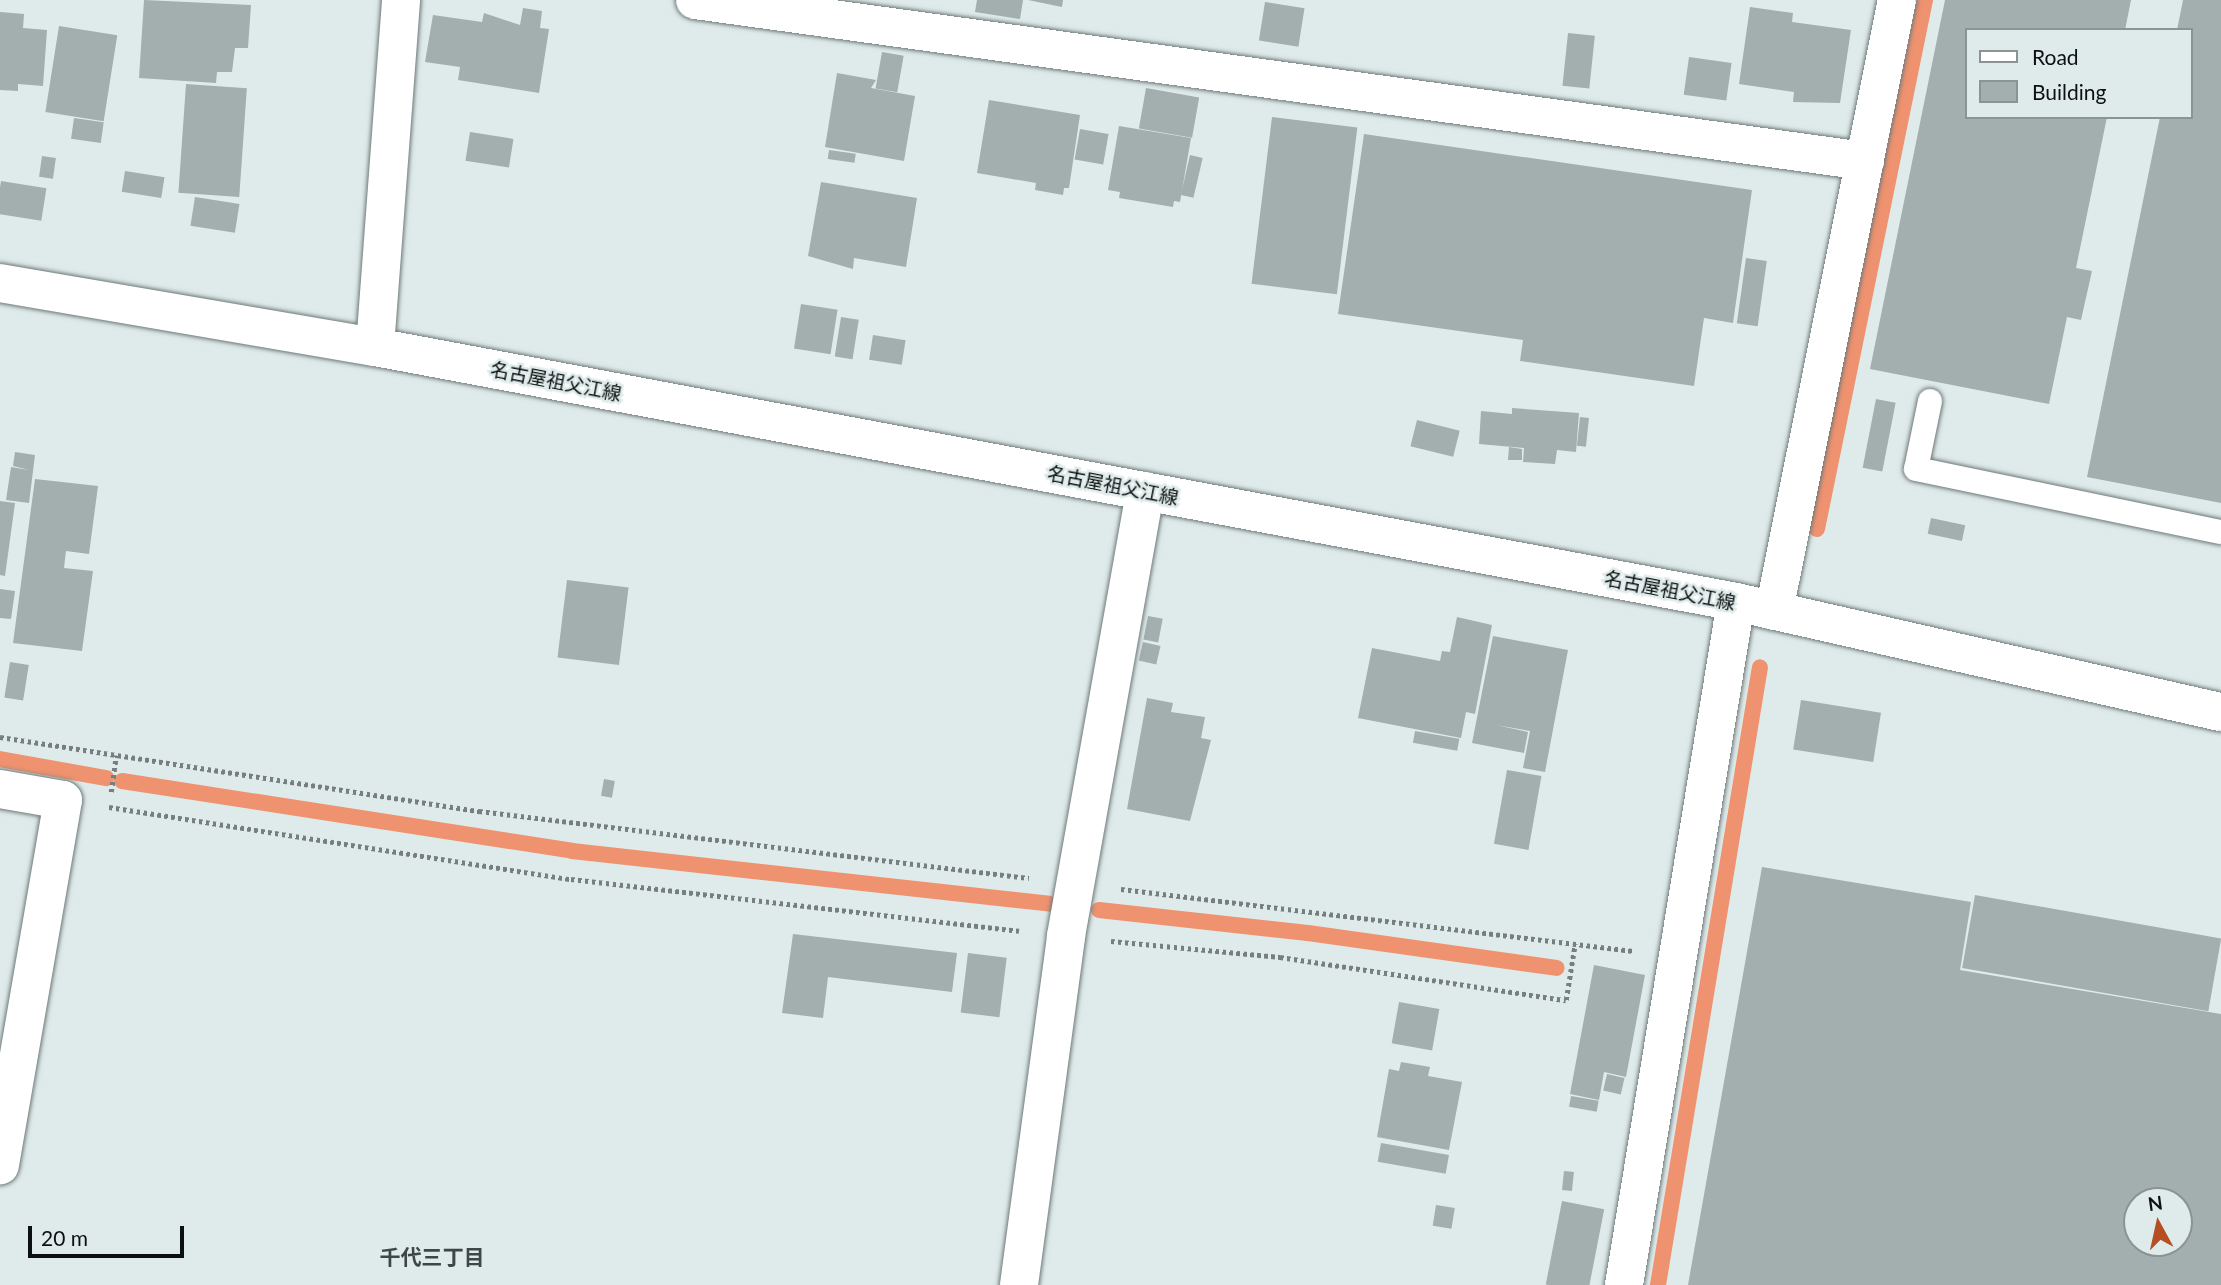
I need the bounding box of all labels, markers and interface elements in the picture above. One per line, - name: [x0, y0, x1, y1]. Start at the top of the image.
- legend: [1966, 28, 2193, 119]
- text: Road: [2032, 44, 2079, 69]
- text: Building: [2032, 79, 2107, 104]
- street label: 名古屋祖父江線: [489, 357, 623, 405]
- street label: 名古屋祖父江線: [1046, 461, 1180, 509]
- street label: 名古屋祖父江線: [1603, 566, 1737, 614]
- north arrow: [2123, 1187, 2193, 1257]
- text: N: [2146, 1190, 2164, 1215]
- scale bar: [32, 1212, 187, 1256]
- text: 20 m: [41, 1225, 88, 1250]
- district label: 千代三丁目: [380, 1244, 484, 1270]

